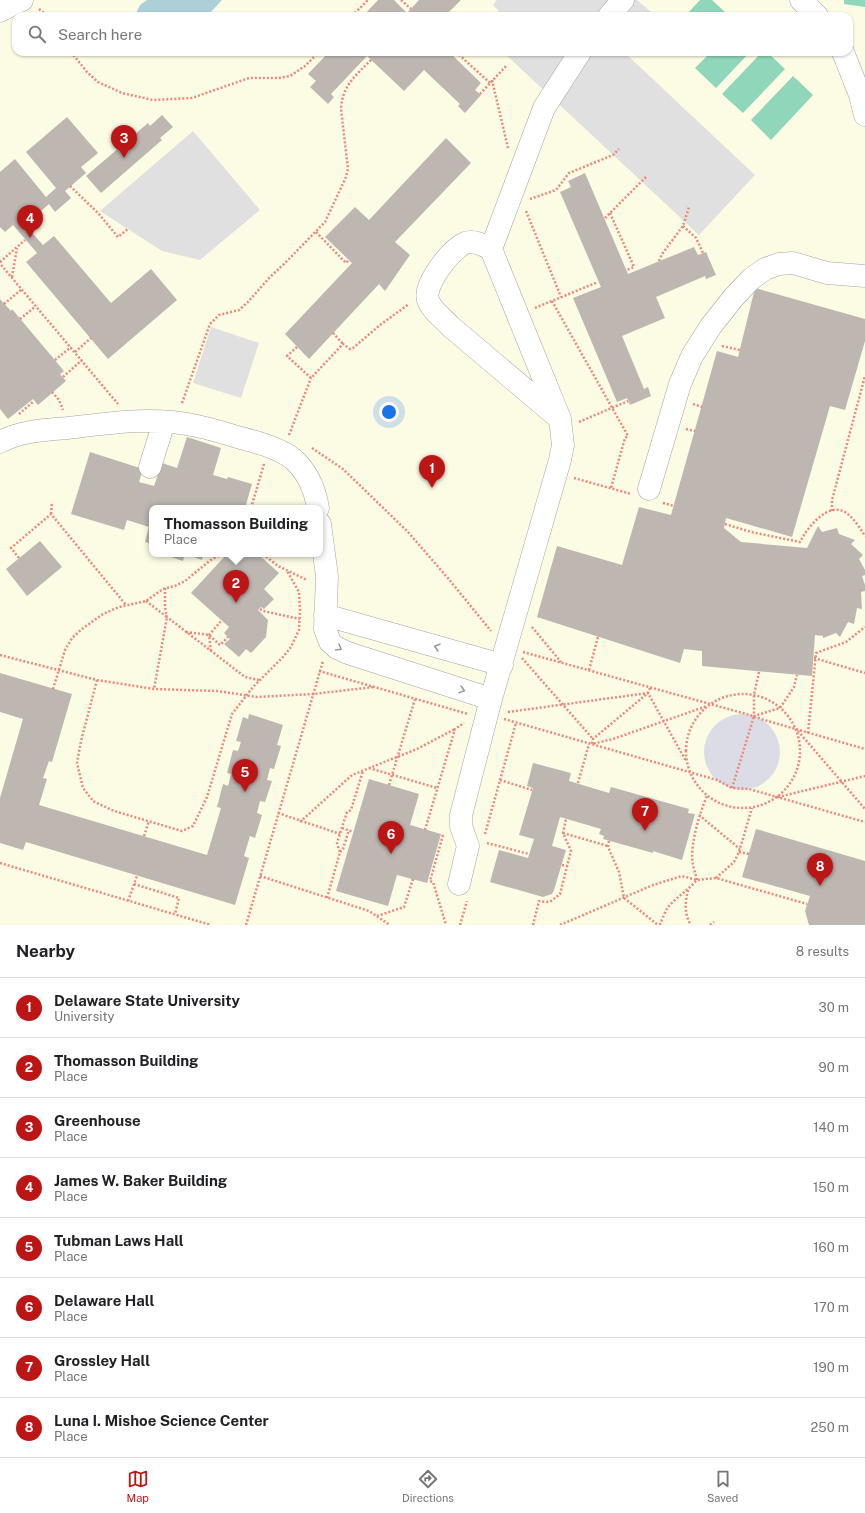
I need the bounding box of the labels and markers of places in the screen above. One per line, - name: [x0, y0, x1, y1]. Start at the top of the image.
- pin: 3: [111, 125, 137, 158]
- pin: 4: [17, 205, 43, 238]
- pin: 1: [419, 455, 445, 488]
- pin: 2: [223, 570, 249, 603]
- pin: 5: [232, 759, 258, 792]
- pin: 7: [632, 798, 658, 831]
- pin: 6: [378, 821, 404, 854]
- pin: 8: [807, 853, 833, 886]

